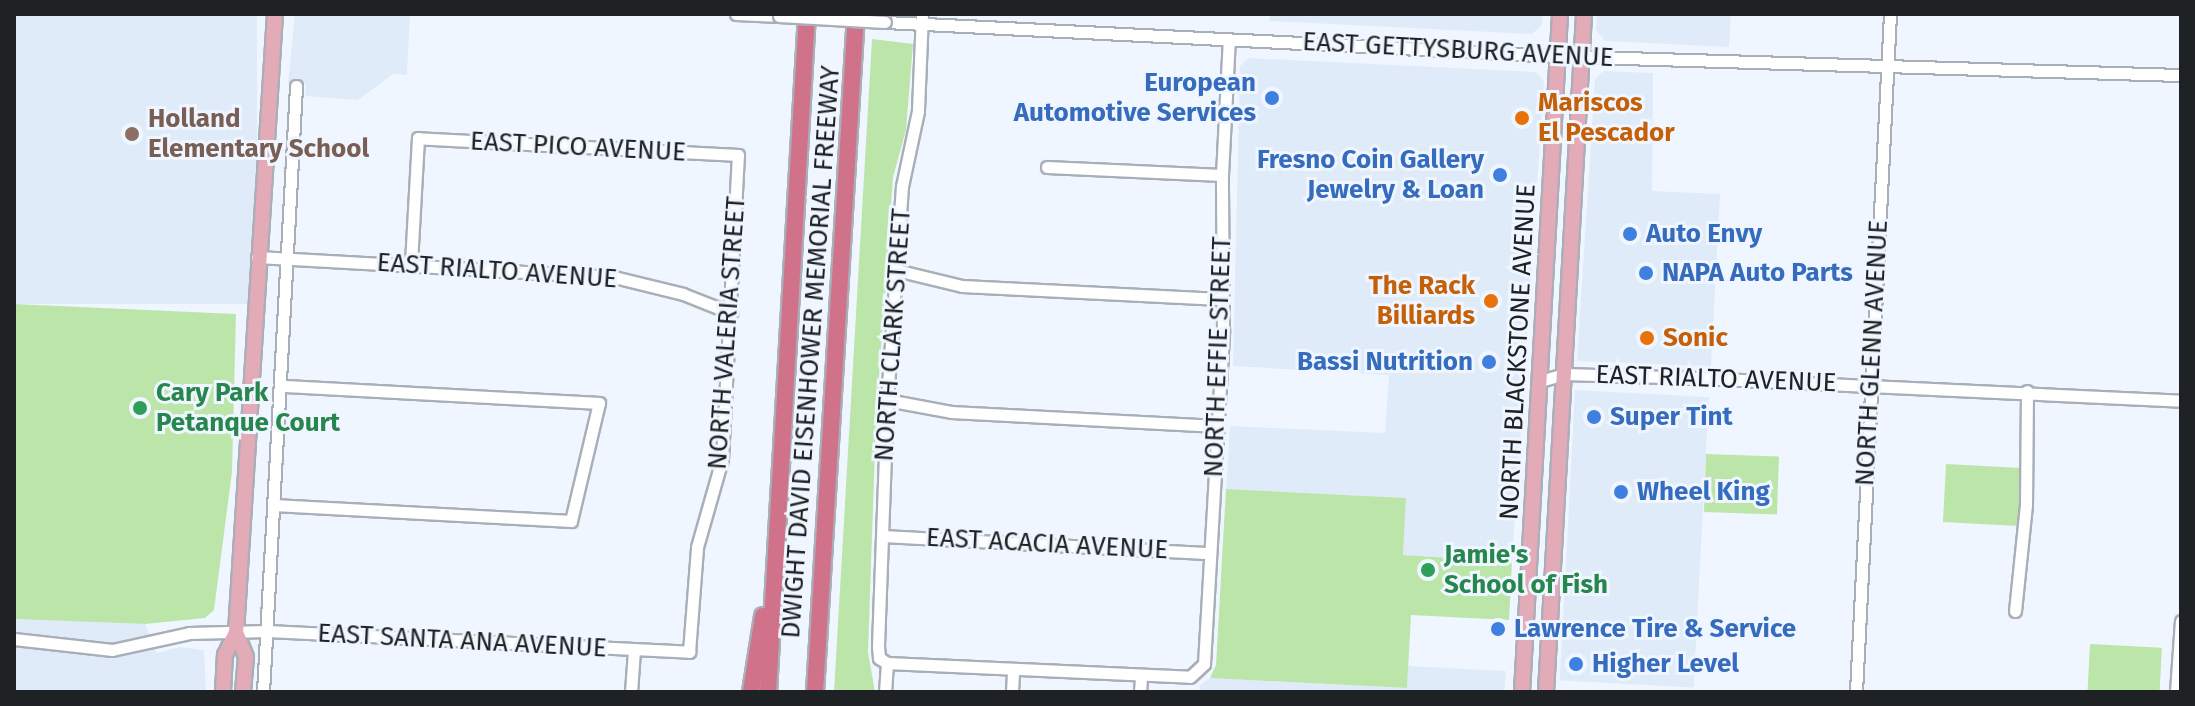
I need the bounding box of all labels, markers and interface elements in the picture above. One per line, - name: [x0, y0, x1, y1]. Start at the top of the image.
- street label: EAST GETTYSBURG AVENUE: [1302, 26, 1614, 74]
- street label: DWIGHT DAVID EISENHOWER MEMORIAL FREEWAY: [775, 65, 847, 639]
- place label: European Automotive Services: [1014, 67, 1256, 128]
- place label: Mariscos El Pescador: [1538, 87, 1675, 148]
- marker: European Automotive Services: [1263, 89, 1281, 107]
- place label: Holland Elementary School: [148, 103, 369, 164]
- marker: Mariscos El Pescador: [1513, 109, 1531, 127]
- marker: Holland Elementary School: [123, 125, 141, 143]
- street label: EAST PICO AVENUE: [469, 126, 687, 168]
- place label: Fresno Coin Gallery Jewelry & Loan: [1257, 144, 1484, 206]
- marker: Fresno Coin Gallery Jewelry & Loan: [1491, 166, 1509, 184]
- street label: NORTH BLACKSTONE AVENUE: [1494, 183, 1542, 521]
- street label: NORTH VALERIA STREET: [702, 195, 752, 471]
- street label: NORTH CLARK STREET: [869, 208, 917, 462]
- place label: Auto Envy: [1646, 218, 1762, 250]
- street label: NORTH GLENN AVENUE: [1849, 219, 1895, 487]
- marker: Auto Envy: [1621, 225, 1639, 243]
- street label: NORTH EFFIE STREET: [1198, 236, 1238, 478]
- street label: EAST RIALTO AVENUE: [376, 247, 618, 295]
- place label: NAPA Auto Parts: [1662, 257, 1853, 289]
- marker: NAPA Auto Parts: [1637, 264, 1655, 282]
- place label: The Rack Billiards: [1369, 270, 1475, 332]
- marker: The Rack Billiards: [1482, 292, 1500, 310]
- place label: Sonic: [1663, 322, 1728, 354]
- marker: Sonic: [1638, 329, 1656, 347]
- place label: Bassi Nutrition: [1297, 346, 1473, 378]
- marker: Bassi Nutrition: [1480, 353, 1498, 371]
- street label: EAST RIALTO AVENUE: [1595, 359, 1837, 399]
- place label: Cary Park Petanque Court: [156, 377, 340, 438]
- marker: Cary Park Petanque Court: [131, 399, 149, 417]
- place label: Super Tint: [1610, 401, 1733, 433]
- marker: Super Tint: [1585, 408, 1603, 426]
- place label: Wheel King: [1637, 476, 1770, 508]
- marker: Wheel King: [1612, 483, 1630, 501]
- street label: EAST ACACIA AVENUE: [925, 522, 1169, 566]
- place label: Jamie's School of Fish: [1444, 539, 1608, 600]
- marker: Jamie's School of Fish: [1419, 561, 1437, 579]
- place label: Lawrence Tire & Service: [1514, 613, 1796, 645]
- street label: EAST SANTA ANA AVENUE: [317, 618, 607, 664]
- marker: Lawrence Tire & Service: [1489, 620, 1507, 638]
- place label: Higher Level: [1592, 648, 1739, 680]
- marker: Higher Level: [1567, 655, 1585, 673]

